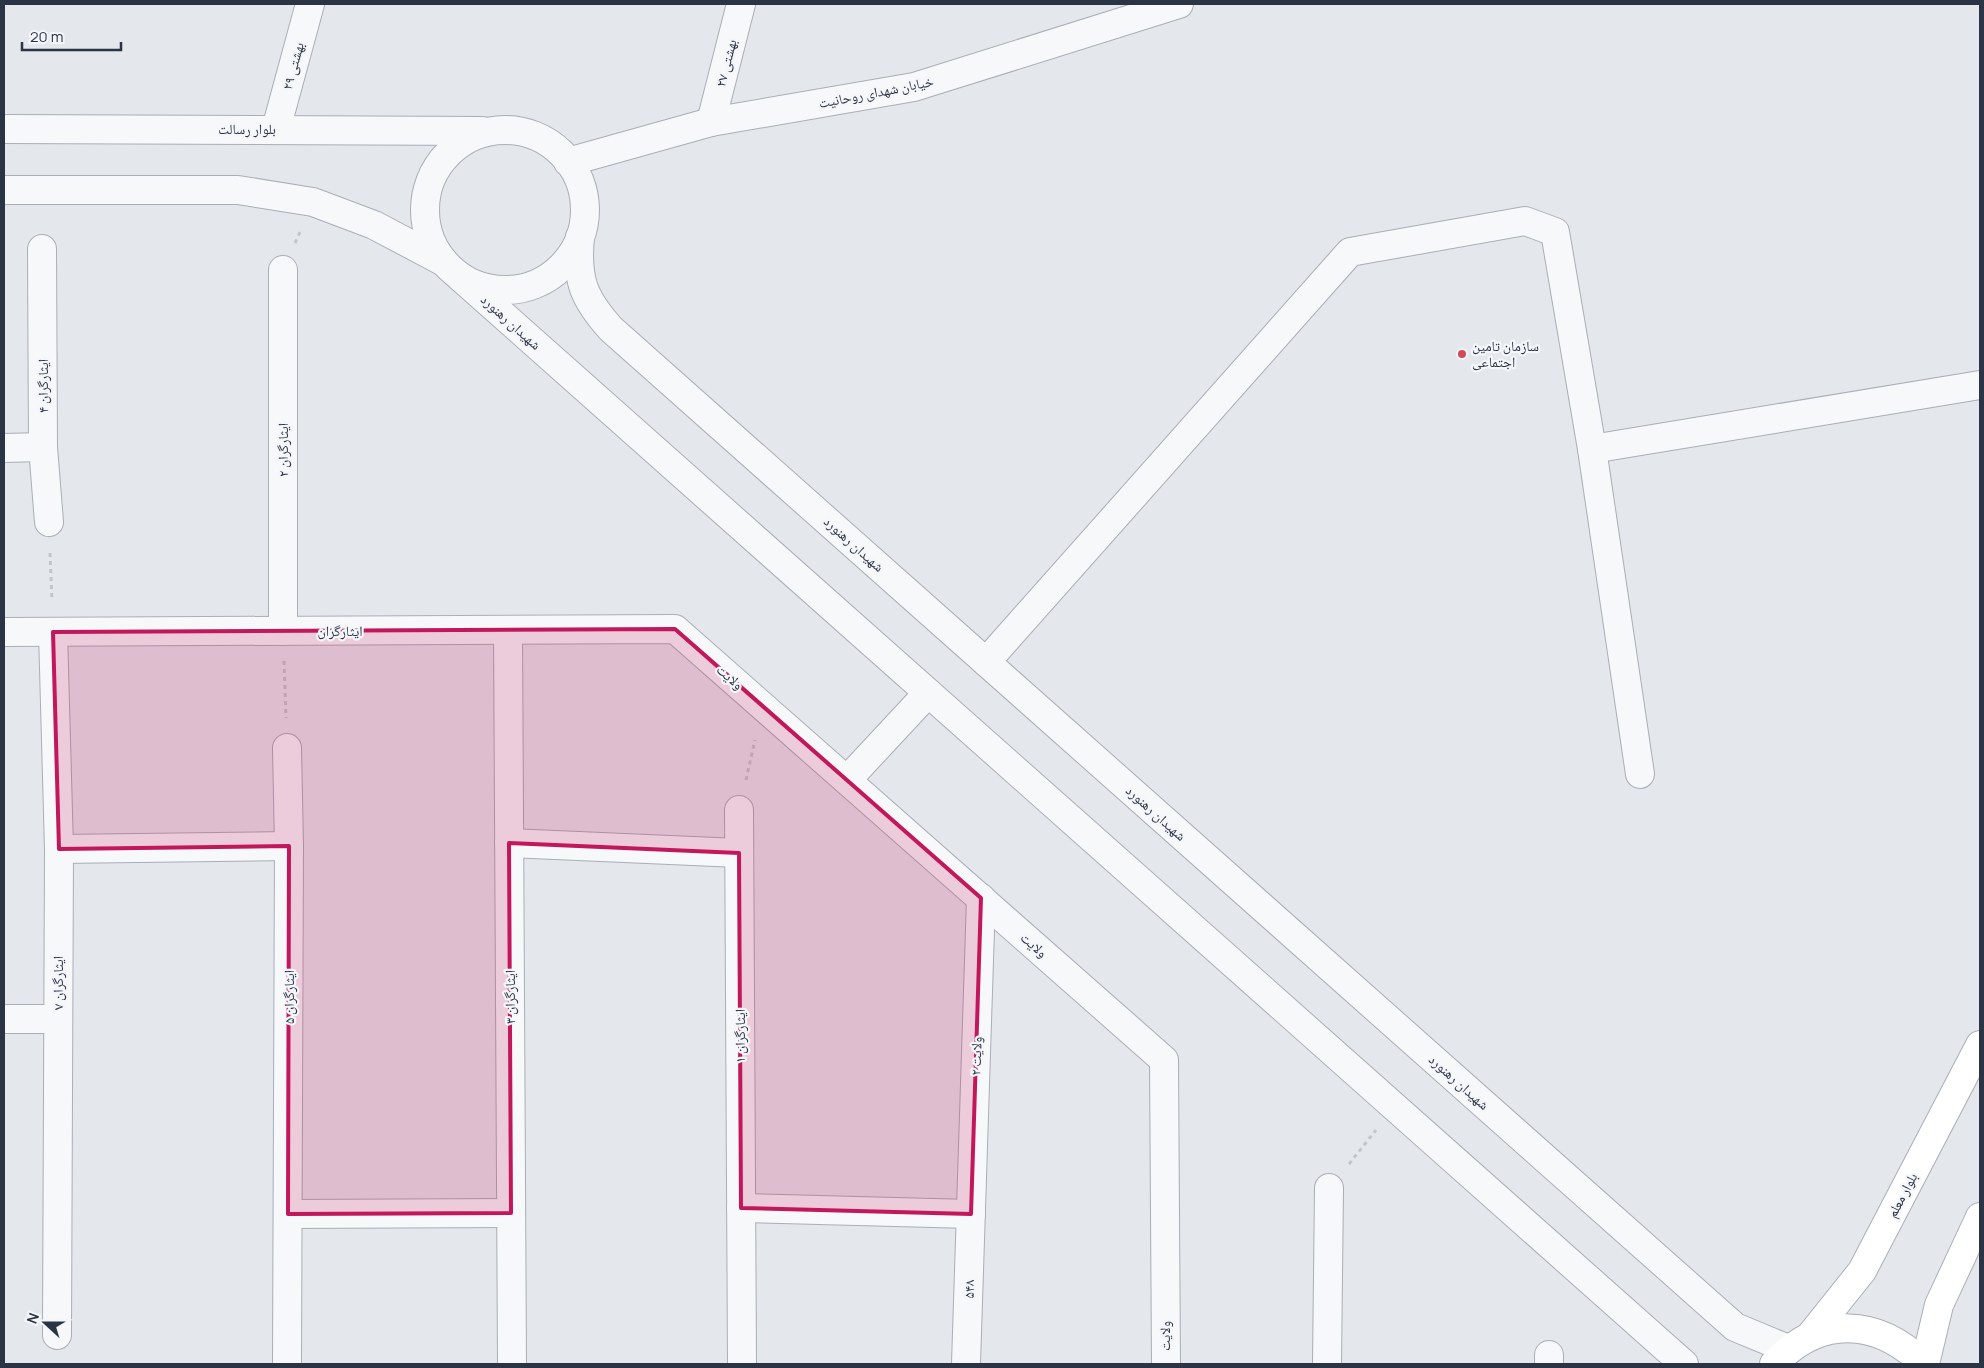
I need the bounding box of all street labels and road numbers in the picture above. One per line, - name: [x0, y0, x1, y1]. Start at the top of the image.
- street label: بهشتی ۲۷: [710, 37, 741, 89]
- street label: بهشتی ۲۹: [277, 40, 308, 92]
- street label: خیابان شهدای روحانیت: [817, 71, 935, 112]
- street label: بلوار رسالت: [218, 119, 276, 138]
- street label: شهیدان رهنورد: [477, 290, 546, 354]
- street label: ایثارگران ۴: [33, 359, 52, 413]
- street label: ایثارگران ۲: [273, 423, 292, 477]
- street label: شهیدان رهنورد: [820, 512, 889, 576]
- street label: ایثارگران: [317, 621, 363, 640]
- street label: ولایت: [713, 660, 748, 694]
- street label: شهیدان رهنورد: [1122, 781, 1191, 845]
- street label: ولایت: [1017, 928, 1052, 962]
- street label: ایثارگران ۷: [48, 956, 67, 1010]
- street label: ایثارگران ۵: [279, 970, 298, 1024]
- street label: ایثارگران ۳: [500, 970, 519, 1024]
- street label: ایثارگران ۱: [730, 1009, 749, 1063]
- street label: ولایت ۲: [965, 1036, 986, 1076]
- street label: شهیدان رهنورد: [1425, 1050, 1494, 1114]
- street label: بلوار معلم: [1882, 1169, 1922, 1221]
- street label: ۵۴۸: [959, 1279, 978, 1299]
- street label: ولایت: [1155, 1321, 1174, 1351]

